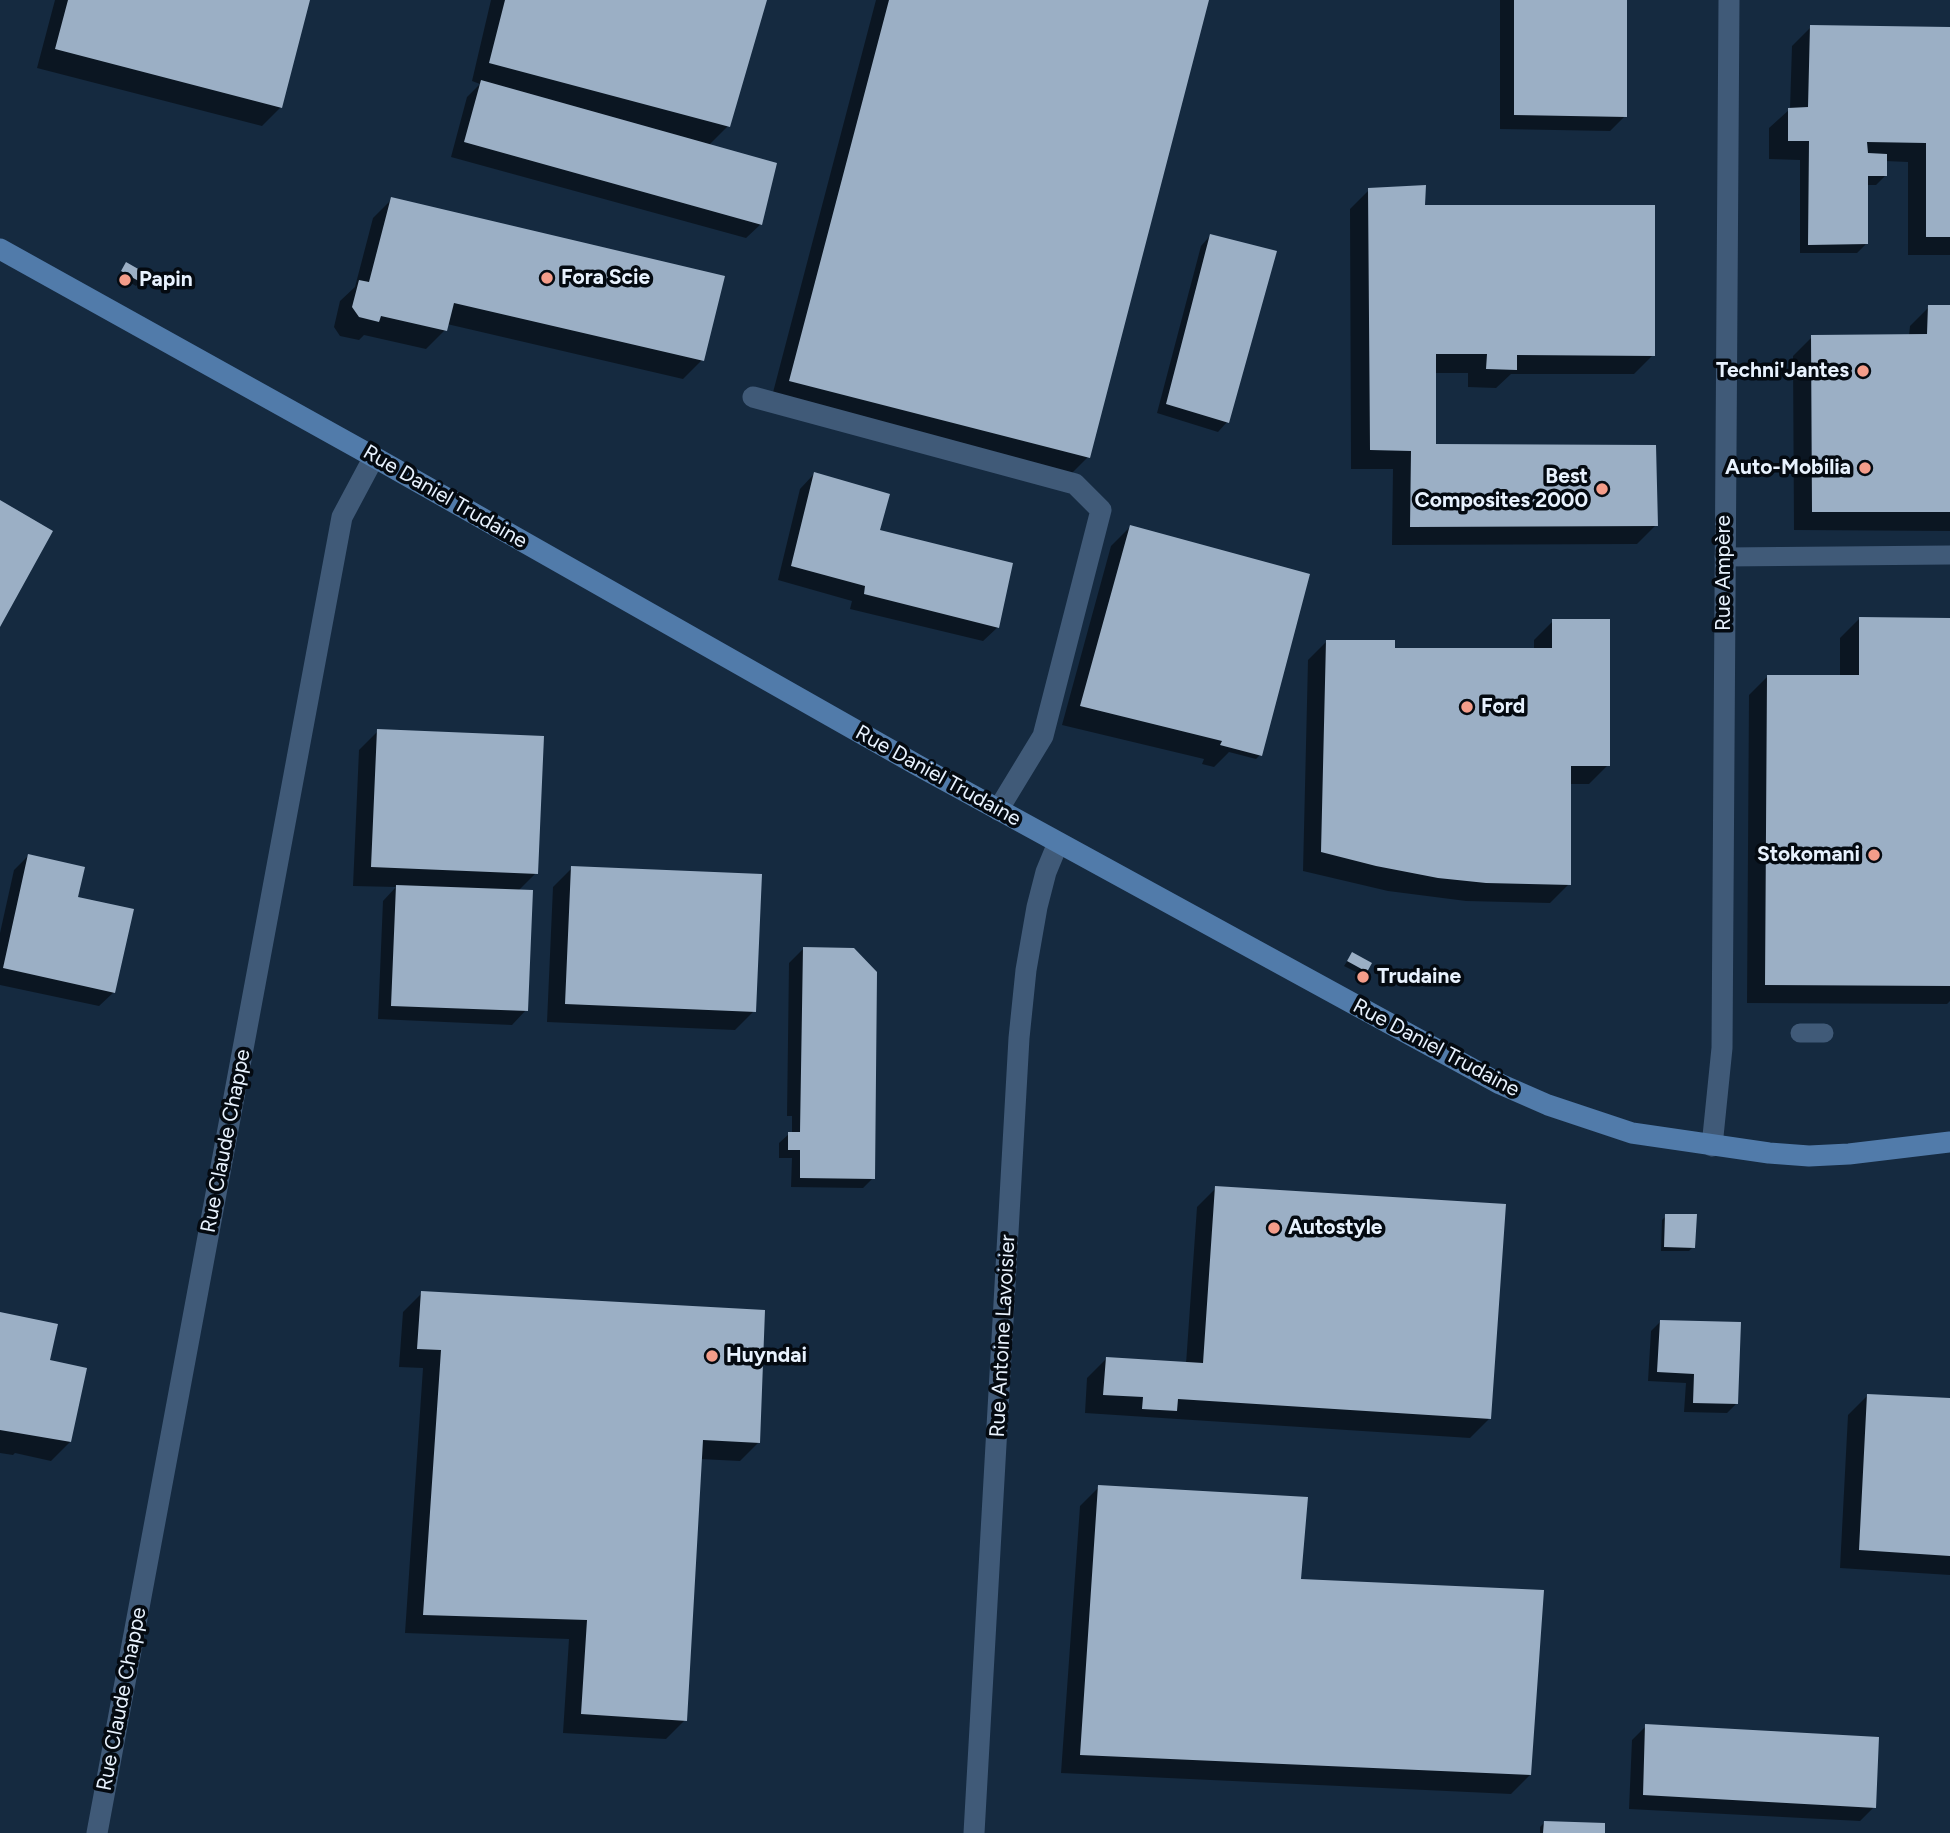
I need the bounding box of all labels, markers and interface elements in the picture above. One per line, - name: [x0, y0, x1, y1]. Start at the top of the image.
- place label: Fora Scie: [561, 265, 650, 291]
- place label: Papin: [139, 267, 193, 293]
- marker: Fora Scie: [539, 270, 555, 286]
- marker: Papin: [117, 272, 133, 288]
- place label: Techni'Jantes: [1716, 358, 1849, 384]
- marker: Techni'Jantes: [1855, 363, 1871, 379]
- street label: Rue Daniel Trudaine: [359, 440, 531, 554]
- place label: Auto-Mobilia: [1725, 455, 1851, 481]
- marker: Auto-Mobilia: [1857, 460, 1873, 476]
- place label: Best Composites 2000: [1414, 464, 1588, 514]
- marker: Best Composites 2000: [1594, 481, 1610, 497]
- street label: Rue Ampère: [1711, 515, 1737, 631]
- place label: Ford: [1481, 694, 1525, 720]
- marker: Ford: [1459, 699, 1475, 715]
- street label: Rue Daniel Trudaine: [851, 720, 1025, 832]
- place label: Stokomani: [1757, 842, 1860, 868]
- marker: Stokomani: [1866, 847, 1882, 863]
- place label: Trudaine: [1377, 964, 1461, 990]
- marker: Trudaine: [1355, 969, 1371, 985]
- street label: Rue Daniel Trudaine: [1348, 993, 1524, 1103]
- street label: Rue Claude Chappe: [196, 1047, 256, 1235]
- place label: Autostyle: [1288, 1215, 1382, 1241]
- marker: Autostyle: [1266, 1220, 1282, 1236]
- street label: Rue Antoine Lavoisier: [985, 1234, 1021, 1438]
- place label: Huyndai: [726, 1343, 807, 1369]
- marker: Huyndai: [704, 1348, 720, 1364]
- street label: Rue Claude Chappe: [92, 1605, 152, 1793]

